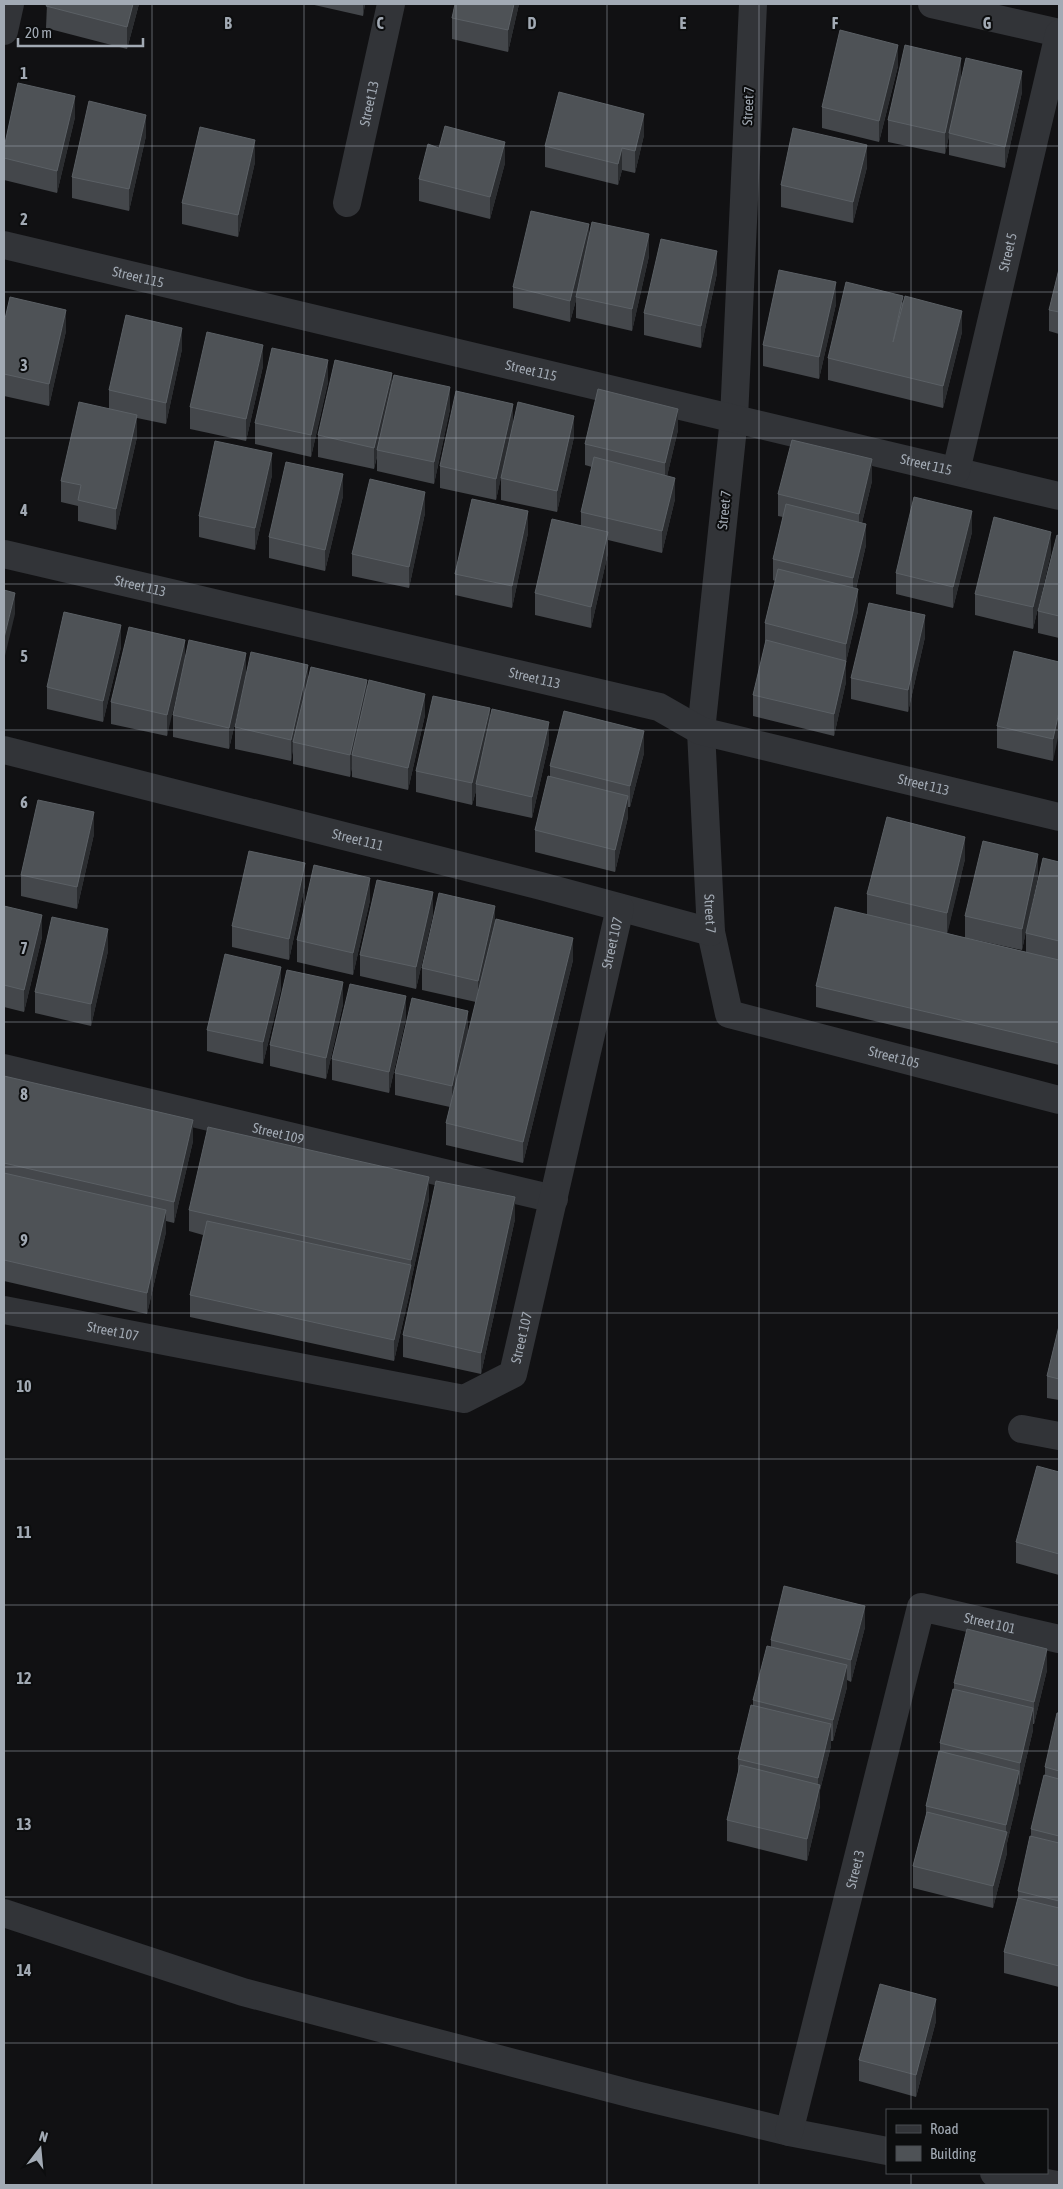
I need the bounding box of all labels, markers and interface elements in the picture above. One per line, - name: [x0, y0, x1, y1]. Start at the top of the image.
- text: B: [224, 14, 232, 32]
- text: C: [376, 14, 384, 32]
- text: D: [528, 14, 537, 32]
- text: E: [680, 14, 687, 32]
- text: F: [832, 14, 839, 32]
- text: G: [983, 14, 992, 32]
- scale bar: [18, 15, 142, 47]
- text: 20 m: [25, 24, 52, 41]
- text: 1: [20, 64, 28, 82]
- street label: Street 13: [356, 79, 382, 128]
- street label: Street 7: [739, 86, 757, 126]
- text: 2: [20, 210, 28, 228]
- street label: Street 5: [995, 231, 1020, 273]
- street label: Street 115: [111, 263, 166, 291]
- text: 3: [20, 356, 28, 374]
- street label: Street 115: [504, 357, 559, 384]
- street label: Street 115: [899, 451, 954, 478]
- street label: Street 7: [714, 490, 734, 530]
- text: 4: [19, 501, 28, 519]
- street label: Street 113: [113, 572, 168, 600]
- text: 5: [20, 647, 28, 665]
- street label: Street 113: [507, 664, 562, 692]
- street label: Street 113: [896, 771, 951, 798]
- text: 6: [20, 793, 28, 811]
- street label: Street 111: [330, 825, 385, 854]
- street label: Street 7: [701, 894, 719, 934]
- street label: Street 107: [598, 915, 626, 970]
- text: 7: [20, 939, 28, 957]
- street label: Street 105: [867, 1043, 922, 1071]
- text: 8: [20, 1085, 28, 1103]
- street label: Street 109: [251, 1119, 306, 1147]
- text: 9: [20, 1231, 28, 1249]
- street label: Street 107: [508, 1310, 535, 1365]
- street label: Street 107: [86, 1318, 140, 1344]
- text: 10: [16, 1377, 32, 1395]
- text: 11: [16, 1523, 32, 1541]
- street label: Street 101: [962, 1609, 1017, 1637]
- text: 12: [16, 1669, 32, 1687]
- text: 13: [16, 1815, 32, 1833]
- street label: Street 3: [843, 1848, 868, 1890]
- text: 14: [16, 1961, 32, 1979]
- legend: [886, 2109, 1048, 2174]
- text: Road: [930, 2120, 959, 2137]
- north arrow: [15, 2124, 65, 2174]
- text: N: [37, 2128, 50, 2145]
- text: Building: [930, 2145, 976, 2162]

